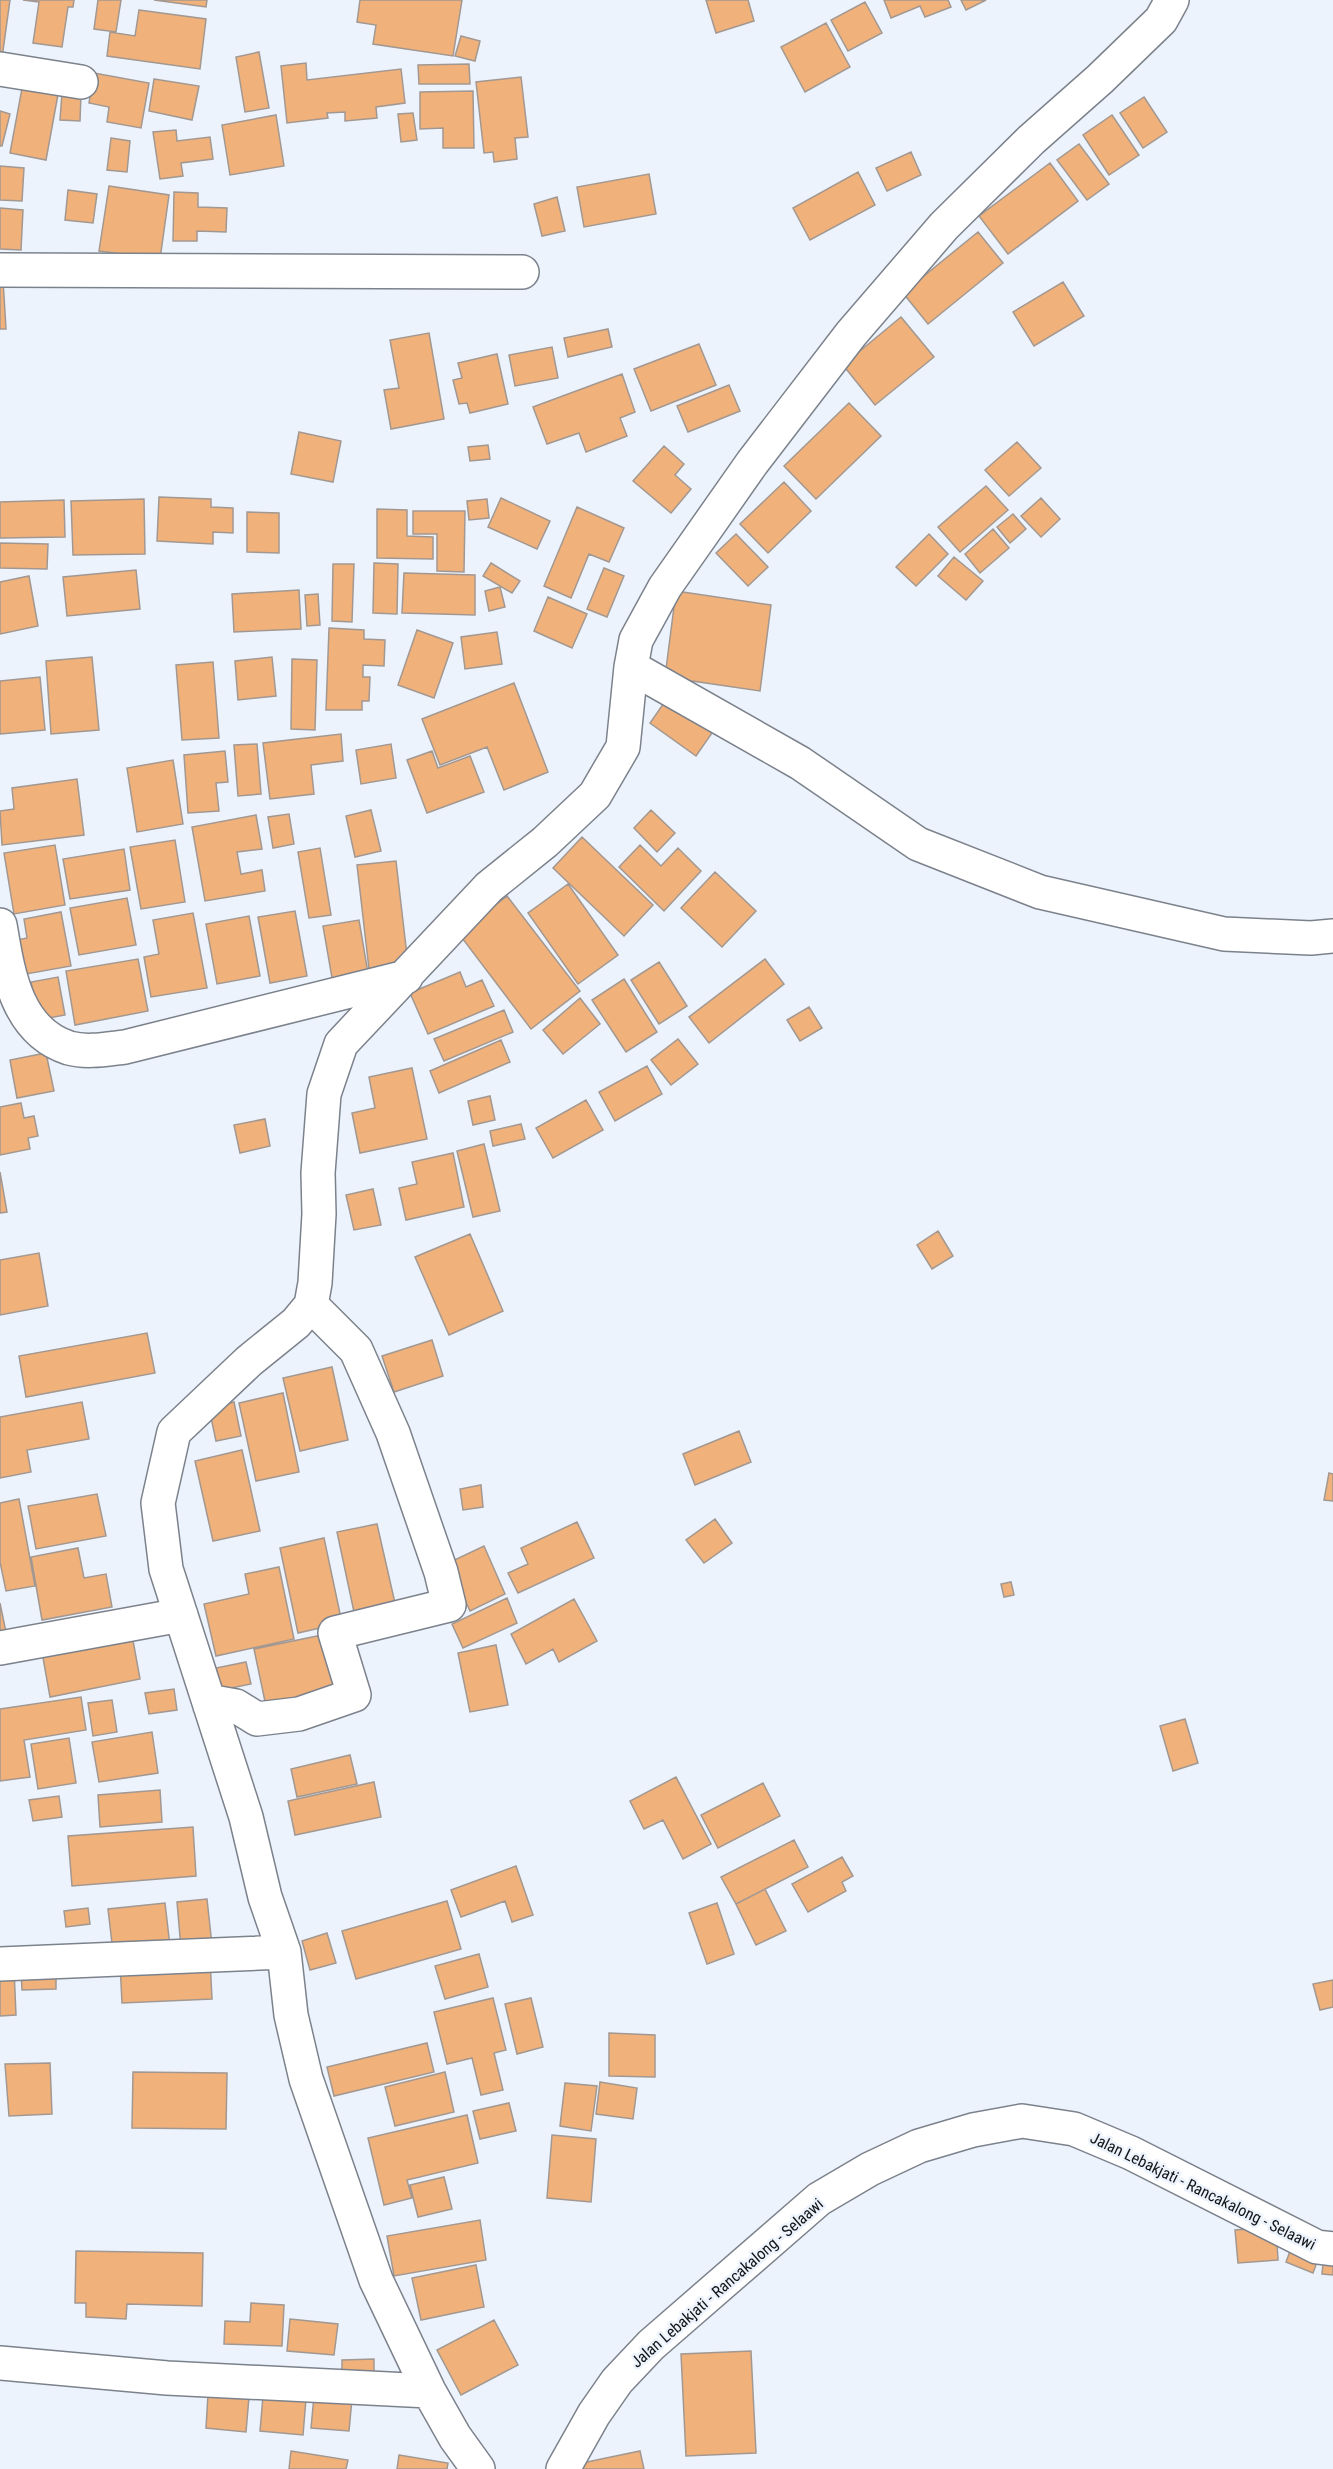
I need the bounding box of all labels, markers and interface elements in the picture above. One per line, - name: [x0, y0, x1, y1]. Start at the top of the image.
- street label: Jalan Lebakjati - Rancakalong - Selaawi: [1087, 2128, 1319, 2254]
- street label: Jalan Lebakjati - Rancakalong - Selaawi: [627, 2194, 827, 2372]

